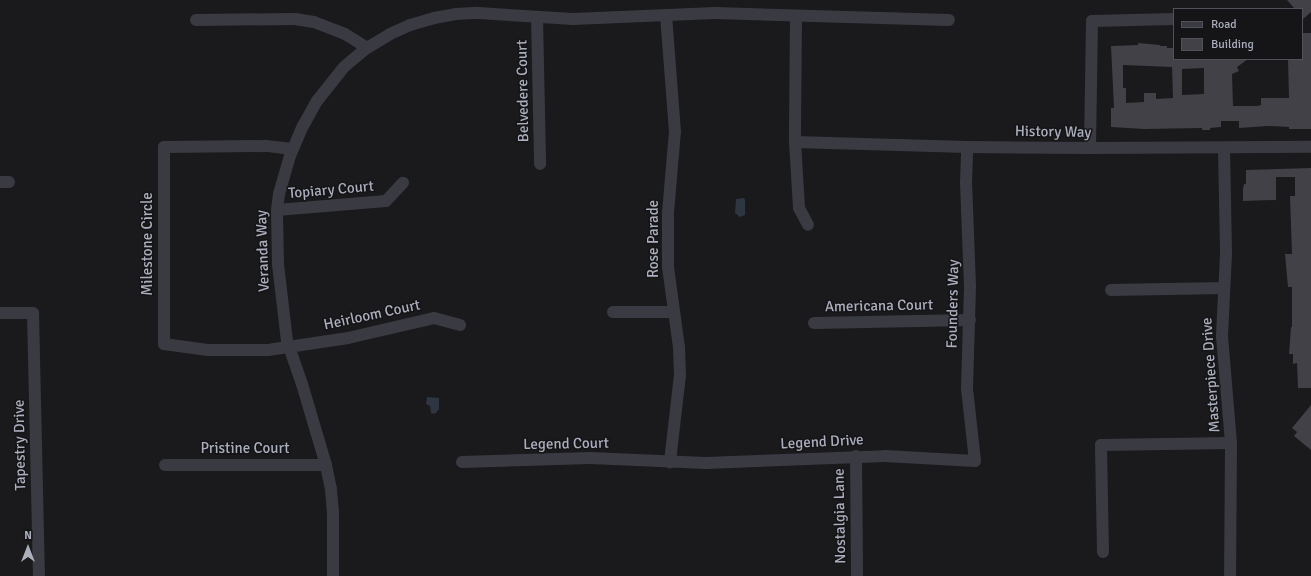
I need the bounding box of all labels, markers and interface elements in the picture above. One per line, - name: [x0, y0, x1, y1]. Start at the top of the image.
- legend: [1173, 8, 1303, 60]
- text: Road: [1211, 17, 1237, 32]
- text: Building: [1211, 37, 1254, 52]
- street label: Belvedere Court: [513, 40, 533, 142]
- street label: History Way: [1015, 122, 1091, 142]
- street label: Topiary Court: [287, 177, 375, 203]
- street label: Milestone Circle: [139, 192, 157, 296]
- street label: Rose Parade: [645, 200, 663, 278]
- street label: Veranda Way: [253, 210, 273, 292]
- street label: Founders Way: [943, 259, 963, 349]
- street label: Heirloom Court: [322, 296, 422, 334]
- street label: Americana Court: [825, 296, 933, 316]
- street label: Masterpiece Drive: [1198, 317, 1224, 433]
- street label: Tapestry Drive: [10, 399, 30, 491]
- street label: Legend Drive: [780, 431, 864, 453]
- street label: Legend Court: [523, 434, 609, 454]
- street label: Pristine Court: [200, 440, 290, 458]
- street label: Nostalgia Lane: [830, 468, 850, 564]
- north arrow: [8, 528, 48, 568]
- text: N: [24, 529, 32, 542]

